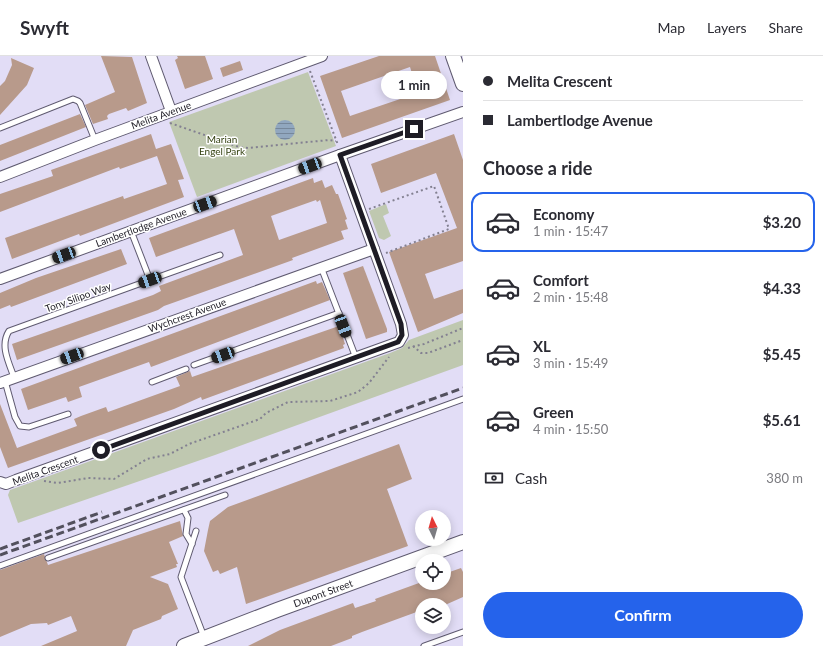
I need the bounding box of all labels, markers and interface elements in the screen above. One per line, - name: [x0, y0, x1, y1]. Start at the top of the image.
- text: Swyft: [20, 16, 69, 39]
- text: Map: [657, 19, 685, 36]
- text: Layers: [707, 19, 747, 36]
- text: Share: [769, 19, 803, 36]
- callout: 1 min: [381, 71, 447, 99]
- text: Melita Crescent: [507, 72, 612, 90]
- text: 1 min: [398, 77, 430, 93]
- street label: Melita Avenue: [129, 99, 193, 131]
- text: Lambertlodge Avenue: [507, 111, 653, 129]
- route end: [405, 120, 423, 138]
- park label: Marian Engel Park: [199, 133, 246, 157]
- car: [297, 156, 323, 176]
- text: Choose a ride: [483, 157, 592, 179]
- car: [192, 194, 218, 214]
- icon: car: [485, 204, 521, 240]
- street label: Lambertlodge Avenue: [94, 205, 188, 249]
- text: Economy: [533, 205, 594, 223]
- text: $3.20: [763, 213, 801, 231]
- text: 1 min · 15:47: [533, 223, 608, 239]
- car: [51, 245, 77, 265]
- car: [137, 270, 163, 290]
- icon: car: [485, 270, 521, 306]
- text: Comfort: [533, 271, 589, 289]
- street label: Tony Silipo Way: [43, 279, 113, 314]
- text: $4.33: [763, 279, 801, 297]
- text: 2 min · 15:48: [533, 289, 608, 305]
- street label: Wychcrest Avenue: [146, 295, 228, 335]
- car: [333, 313, 353, 339]
- icon: car: [485, 336, 521, 372]
- text: XL: [533, 337, 551, 355]
- car: [210, 345, 236, 365]
- text: $5.45: [763, 345, 801, 363]
- car: [59, 346, 85, 366]
- text: 3 min · 15:49: [533, 355, 608, 371]
- icon: car: [485, 402, 521, 438]
- text: Green: [533, 403, 574, 421]
- text: $5.61: [763, 411, 801, 429]
- text: 4 min · 15:50: [533, 421, 608, 437]
- route start: [92, 441, 110, 459]
- street label: Melita Crescent: [11, 452, 80, 487]
- icon: cash: [483, 467, 505, 489]
- text: Cash: [515, 469, 547, 487]
- text: 380 m: [766, 470, 803, 486]
- north arrow: [415, 510, 451, 546]
- map controls: [415, 510, 451, 634]
- button: locate: [415, 554, 451, 590]
- street label: Dupont Street: [292, 577, 355, 609]
- button: Confirm: [483, 592, 803, 638]
- button: layers: [415, 598, 451, 634]

